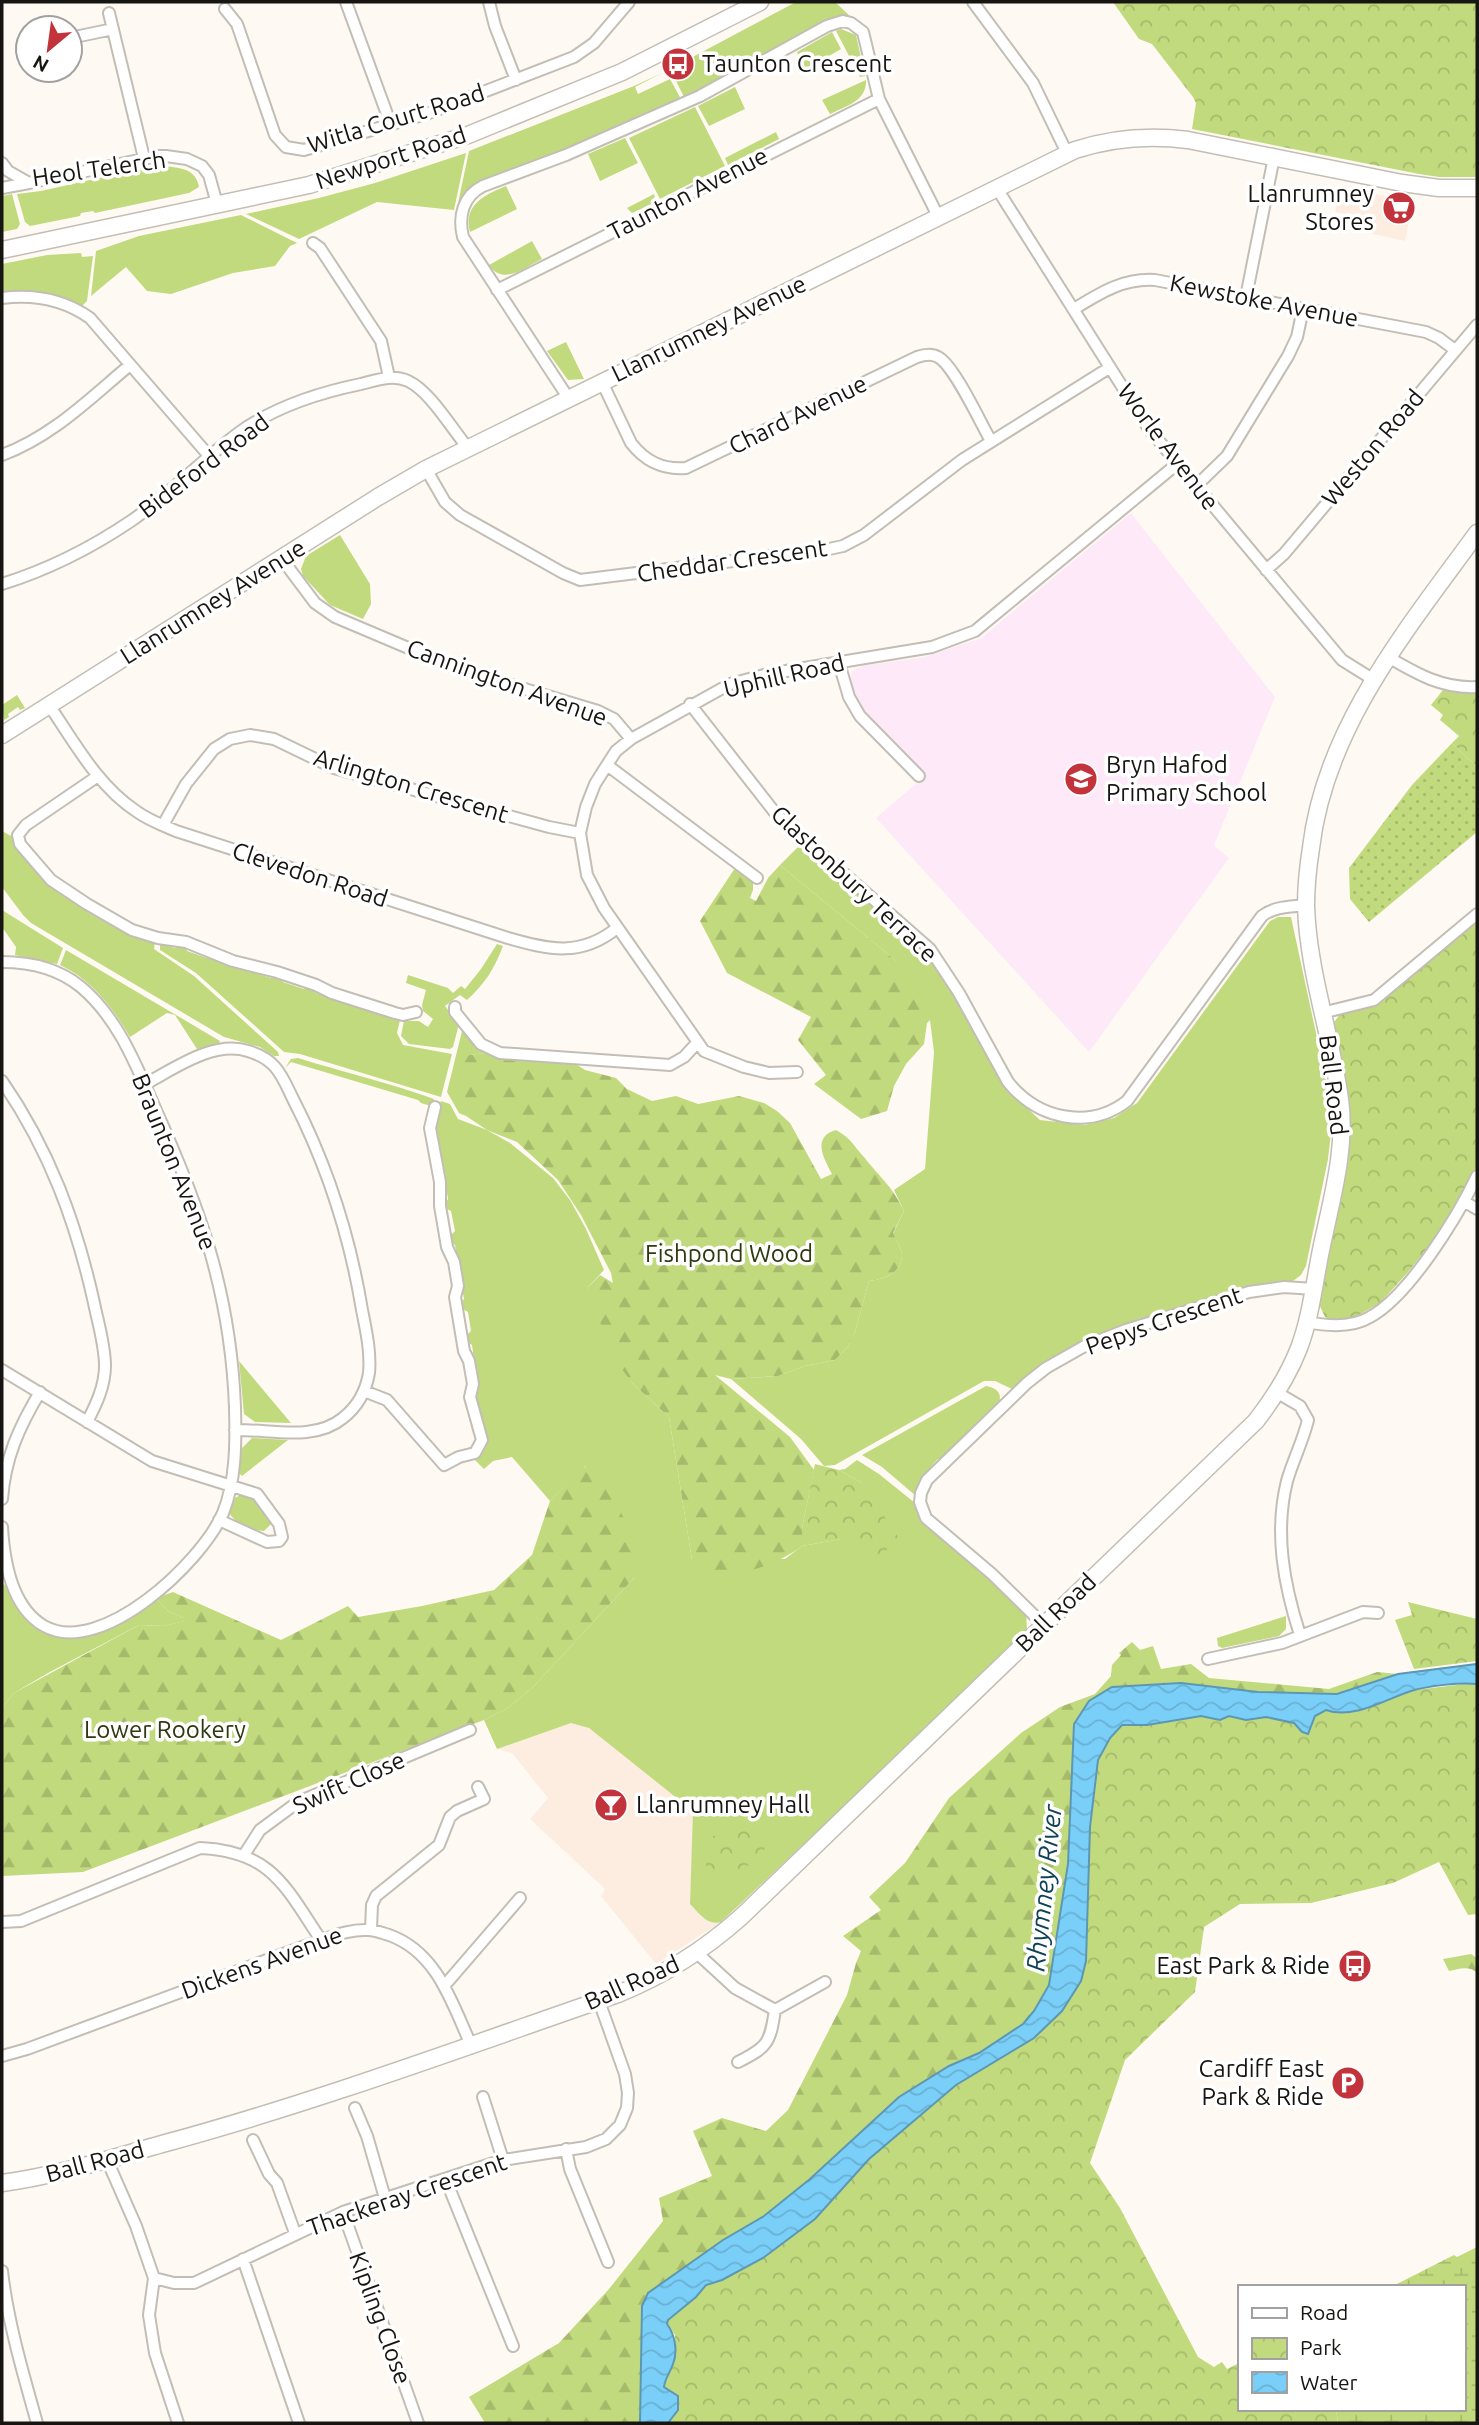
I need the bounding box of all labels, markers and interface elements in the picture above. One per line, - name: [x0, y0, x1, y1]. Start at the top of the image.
- north arrow: [14, 14, 84, 84]
- bus stop icon: Taunton Crescent: [659, 45, 697, 83]
- place label: Taunton Crescent: [702, 50, 892, 77]
- text: N: [29, 51, 52, 77]
- street label: Witla Court Road: [304, 79, 488, 158]
- street label: Newport Road: [312, 121, 469, 195]
- street label: Taunton Avenue: [603, 142, 772, 245]
- street label: Heol Telerch: [30, 146, 168, 191]
- place label: Llanrumney Stores: [1247, 180, 1374, 235]
- supermarket icon: Llanrumney Stores: [1380, 189, 1418, 227]
- street label: Kewstoke Avenue: [1168, 269, 1361, 332]
- street label: Llanrumney Avenue: [607, 270, 810, 387]
- street label: Chard Avenue: [724, 369, 871, 460]
- street label: Worle Avenue: [1112, 378, 1225, 515]
- street label: Weston Road: [1316, 384, 1429, 511]
- street label: Bideford Road: [133, 408, 274, 523]
- street label: Llanrumney Avenue: [115, 534, 310, 669]
- street label: Cheddar Crescent: [635, 534, 829, 587]
- street label: Cannington Avenue: [403, 634, 611, 731]
- street label: Uphill Road: [721, 648, 847, 703]
- street label: Arlington Crescent: [311, 743, 512, 828]
- place label: Bryn Hafod Primary School: [1106, 751, 1267, 806]
- school or university icon: Bryn Hafod Primary School: [1062, 760, 1100, 798]
- street label: Glastonbury Terrace: [766, 800, 943, 967]
- street label: Clevedon Road: [229, 837, 391, 912]
- street label: Ball Road: [1314, 1033, 1353, 1137]
- street label: Braunton Avenue: [127, 1070, 222, 1254]
- park label: Fishpond Wood: [645, 1240, 813, 1267]
- street label: Pepys Crescent: [1082, 1281, 1246, 1360]
- street label: Ball Road: [1010, 1568, 1101, 1657]
- park label: Lower Rookery: [84, 1716, 246, 1743]
- street label: Swift Close: [289, 1746, 409, 1819]
- bar icon: Llanrumney Hall: [592, 1786, 630, 1824]
- place label: Llanrumney Hall: [636, 1791, 810, 1818]
- water label: Rhymney River: [1020, 1802, 1067, 1973]
- street label: Dickens Avenue: [178, 1921, 346, 2004]
- bus stop icon: East Park & Ride: [1336, 1947, 1374, 1985]
- street label: Ball Road: [580, 1950, 683, 2015]
- place label: East Park & Ride: [1156, 1952, 1330, 1979]
- place label: Cardiff East Park & Ride: [1199, 2055, 1325, 2110]
- parking icon: Cardiff East Park & Ride: [1329, 2064, 1367, 2102]
- street label: Ball Road: [43, 2135, 147, 2188]
- street label: Thackeray Crescent: [304, 2148, 511, 2241]
- street label: Kipling Close: [344, 2248, 417, 2388]
- legend: [1238, 2285, 1465, 2411]
- text: Road: [1300, 2300, 1348, 2324]
- text: Park: [1300, 2335, 1342, 2359]
- text: Water: [1300, 2370, 1358, 2394]

